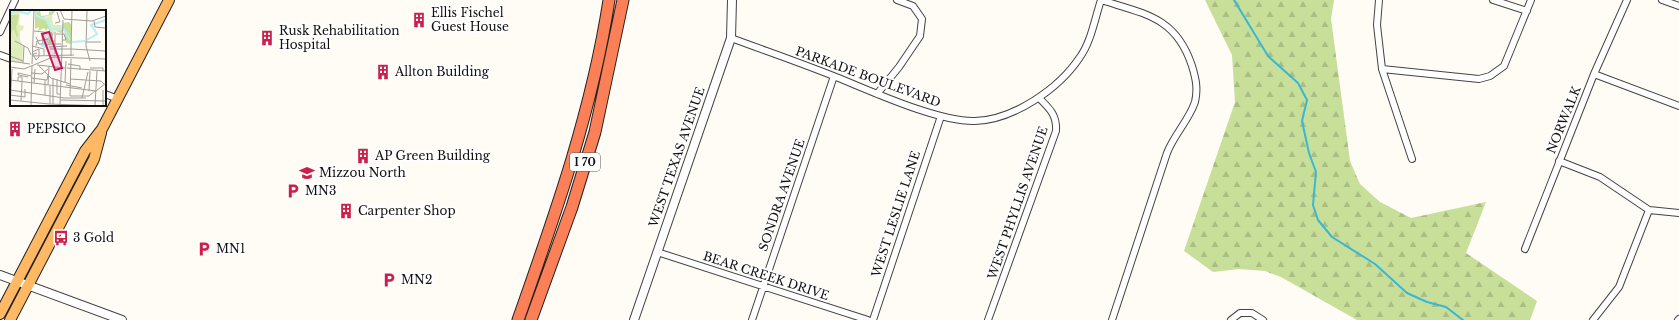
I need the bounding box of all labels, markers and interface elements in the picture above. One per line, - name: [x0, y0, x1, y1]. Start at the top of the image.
- place label: Ellis Fischel Guest House: [431, 5, 509, 34]
- inset map: [10, 10, 106, 106]
- building icon: Ellis Fischel Guest House: [410, 11, 428, 29]
- place label: Rusk Rehabilitation Hospital: [279, 23, 400, 52]
- building icon: Rusk Rehabilitation Hospital: [258, 29, 276, 47]
- street label: PARKADE BOULEVARD: [793, 43, 943, 110]
- building icon: Allton Building: [374, 63, 392, 81]
- place label: Allton Building: [394, 64, 490, 79]
- street label: NORWALK: [1543, 83, 1584, 156]
- street label: WEST TEXAS AVENUE: [645, 84, 708, 230]
- building icon: PEPSICO: [6, 120, 24, 138]
- place label: PEPSICO: [27, 121, 86, 136]
- street label: WEST PHYLLIS AVENUE: [984, 124, 1051, 282]
- street label: SONDRA AVENUE: [755, 136, 808, 253]
- building icon: AP Green Building: [354, 147, 372, 165]
- place label: AP Green Building: [374, 148, 491, 163]
- street label: WEST LESLIE LANE: [868, 149, 923, 280]
- road number: I 70: [570, 153, 600, 171]
- school or university icon: Mizzou North: [298, 164, 316, 182]
- place label: Mizzou North: [319, 165, 406, 180]
- parking icon: MN3: [284, 182, 302, 200]
- place label: MN3: [305, 183, 336, 198]
- building icon: Carpenter Shop: [337, 202, 355, 220]
- place label: Carpenter Shop: [358, 203, 456, 218]
- bus stop icon: 3 Gold: [52, 229, 70, 247]
- place label: 3 Gold: [73, 230, 114, 245]
- parking icon: MN1: [195, 240, 213, 258]
- place label: MN1: [216, 241, 245, 256]
- street label: BEAR CREEK DRIVE: [701, 248, 831, 303]
- parking icon: MN2: [380, 271, 398, 289]
- place label: MN2: [401, 272, 432, 287]

